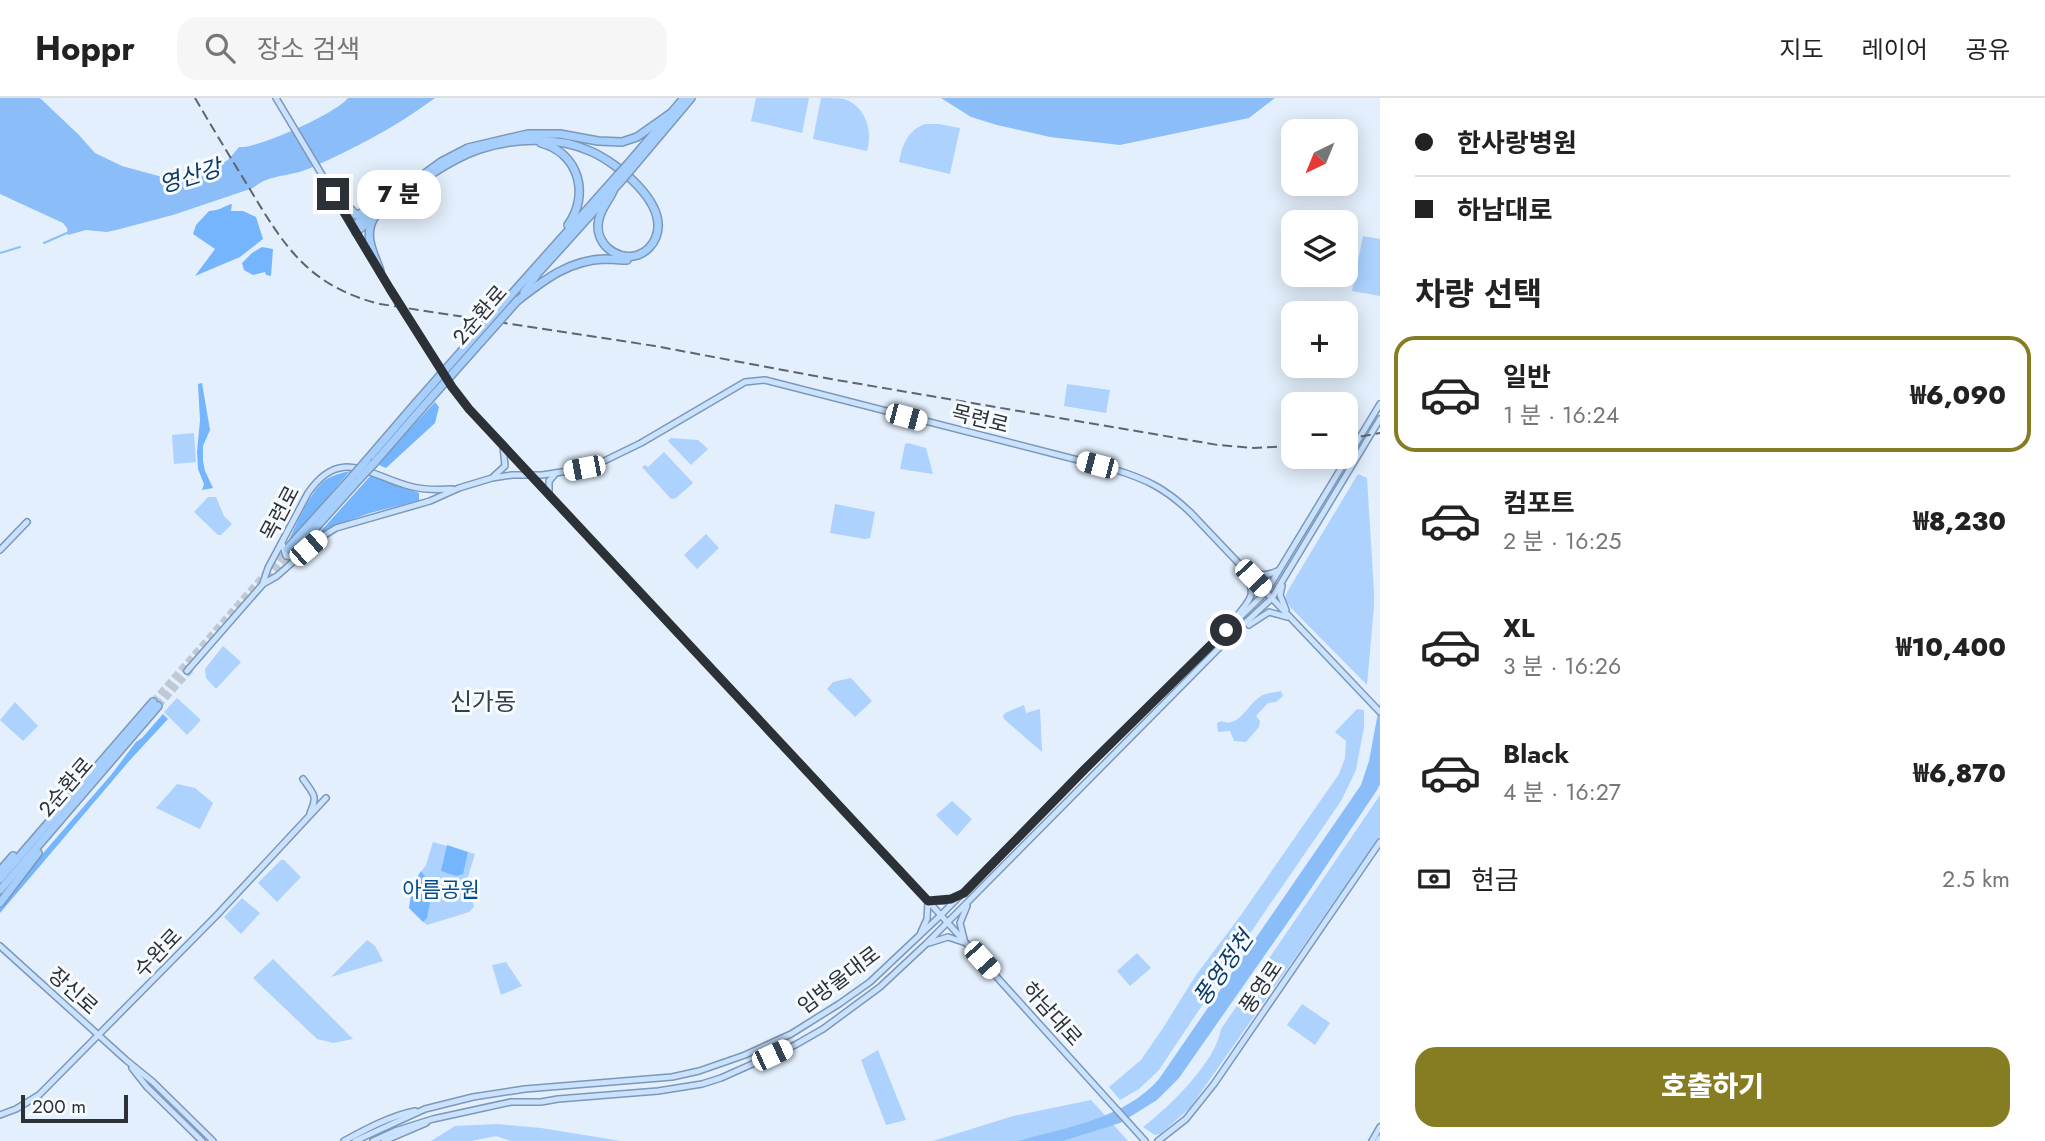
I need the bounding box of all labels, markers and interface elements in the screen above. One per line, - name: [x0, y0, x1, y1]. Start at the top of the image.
- search box: [177, 17, 667, 80]
- text: Hoppr: [35, 25, 135, 72]
- icon: search: [201, 29, 239, 67]
- text: 장소 검색: [257, 30, 360, 68]
- text: 지도: [1779, 32, 1824, 67]
- text: 레이어: [1862, 32, 1928, 67]
- text: 공유: [1966, 32, 2010, 67]
- north arrow: [1281, 119, 1358, 196]
- map controls: [1281, 119, 1358, 469]
- text: 한사랑병원: [1457, 124, 1577, 162]
- water label: 영산강: [155, 150, 228, 202]
- callout: 7 분: [358, 170, 442, 218]
- text: 7 분: [378, 177, 420, 211]
- route end: [317, 178, 349, 210]
- text: 하남대로: [1457, 191, 1553, 229]
- button: layers: [1281, 210, 1358, 287]
- text: 차량 선택: [1415, 271, 1542, 317]
- street label: 2순환로: [446, 279, 514, 351]
- button: +: [1281, 301, 1358, 378]
- text: 일반: [1503, 358, 1551, 396]
- icon: car: [1419, 363, 1482, 426]
- text: ₩6,090: [1910, 376, 2006, 414]
- button: −: [1281, 392, 1358, 469]
- street label: 목련로: [948, 397, 1012, 441]
- text: 1 분 · 16:24: [1503, 398, 1619, 432]
- car: [883, 401, 930, 433]
- car: [1074, 449, 1121, 481]
- car: [562, 454, 607, 482]
- street label: 목련로: [253, 480, 307, 546]
- text: 컴포트: [1503, 484, 1575, 522]
- icon: car: [1419, 489, 1482, 552]
- text: ₩8,230: [1913, 502, 2006, 540]
- text: 2 분 · 16:25: [1503, 524, 1621, 558]
- car: [286, 526, 331, 570]
- car: [1231, 556, 1276, 600]
- text: XL: [1503, 609, 1535, 647]
- route start: [1210, 614, 1242, 646]
- icon: car: [1419, 615, 1482, 678]
- text: ₩10,400: [1896, 628, 2006, 666]
- text: 3 분 · 16:26: [1503, 649, 1621, 683]
- district label: 신가동: [450, 684, 516, 719]
- text: Black: [1503, 735, 1569, 773]
- icon: car: [1419, 741, 1482, 804]
- street label: 2순환로: [32, 751, 100, 823]
- text: ₩6,870: [1913, 754, 2006, 792]
- text: 4 분 · 16:27: [1503, 775, 1621, 809]
- icon: cash: [1415, 860, 1453, 898]
- text: 현금: [1471, 861, 1519, 899]
- text: 2.5 km: [1942, 862, 2010, 896]
- park label: 아름공원: [402, 875, 480, 905]
- water label: 풍영정천: [1185, 921, 1263, 1012]
- street label: 수완로: [127, 922, 189, 984]
- car: [961, 937, 1004, 983]
- street label: 임방울대로: [791, 939, 887, 1021]
- street label: 풍영로: [1232, 955, 1290, 1019]
- street label: 장신로: [41, 960, 105, 1022]
- street label: 하남대로: [1015, 975, 1089, 1053]
- car: [749, 1037, 796, 1073]
- button: 호출하기: [1415, 1047, 2010, 1127]
- scale bar: [21, 1092, 128, 1124]
- text: 200 m: [32, 1093, 86, 1120]

